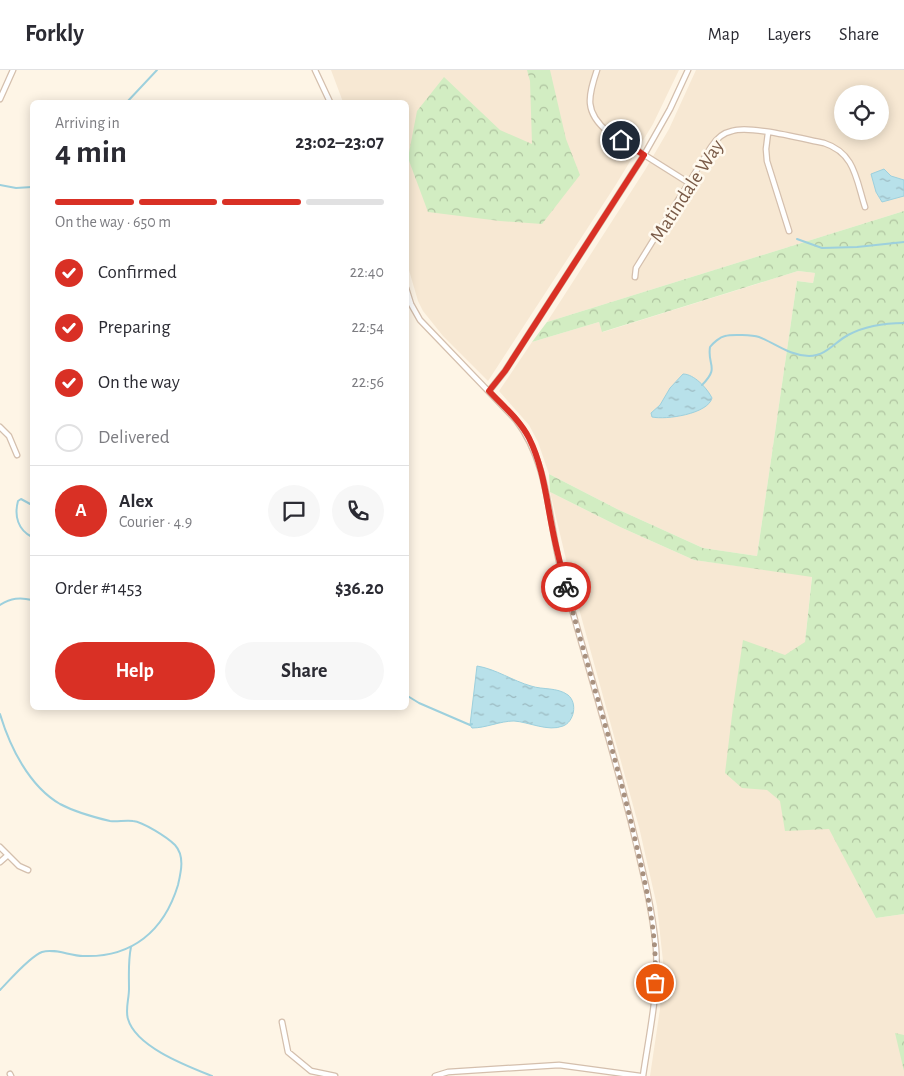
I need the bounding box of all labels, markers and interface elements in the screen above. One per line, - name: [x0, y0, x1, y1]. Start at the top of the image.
- text: Forkly: [25, 22, 84, 46]
- text: Map: [708, 26, 739, 44]
- text: Layers: [767, 26, 811, 44]
- text: Share: [839, 26, 879, 44]
- map controls: [834, 85, 889, 140]
- button: locate: [834, 85, 889, 140]
- text: Arriving in: [55, 115, 120, 131]
- pin: [600, 119, 642, 161]
- icon: home: [607, 126, 635, 154]
- text: 23:02–23:07: [295, 133, 384, 152]
- text: 4 min: [55, 136, 127, 168]
- street label: Matindale Way: [647, 136, 728, 246]
- text: On the way · 650 m: [55, 214, 171, 230]
- icon: check: [55, 259, 83, 287]
- text: Confirmed: [98, 263, 177, 282]
- text: 22:40: [350, 264, 384, 280]
- icon: check: [55, 314, 83, 342]
- text: Preparing: [98, 318, 171, 337]
- text: 22:54: [351, 319, 384, 335]
- icon: check: [55, 369, 83, 397]
- text: On the way: [98, 373, 180, 392]
- text: 22:56: [352, 374, 384, 390]
- text: Delivered: [98, 428, 170, 447]
- button: chat: [268, 485, 320, 537]
- button: phone: [332, 485, 384, 537]
- text: Alex: [119, 492, 153, 511]
- text: A: [75, 501, 87, 520]
- text: Courier · 4.9: [119, 514, 192, 530]
- courier: [541, 562, 591, 612]
- icon: bike: [552, 573, 580, 601]
- text: Order #1453: [55, 579, 142, 598]
- text: $36.20: [335, 579, 384, 598]
- button: Help: [55, 642, 215, 700]
- button: Share: [225, 642, 384, 700]
- pin: [634, 962, 676, 1004]
- icon: bag: [641, 969, 669, 997]

